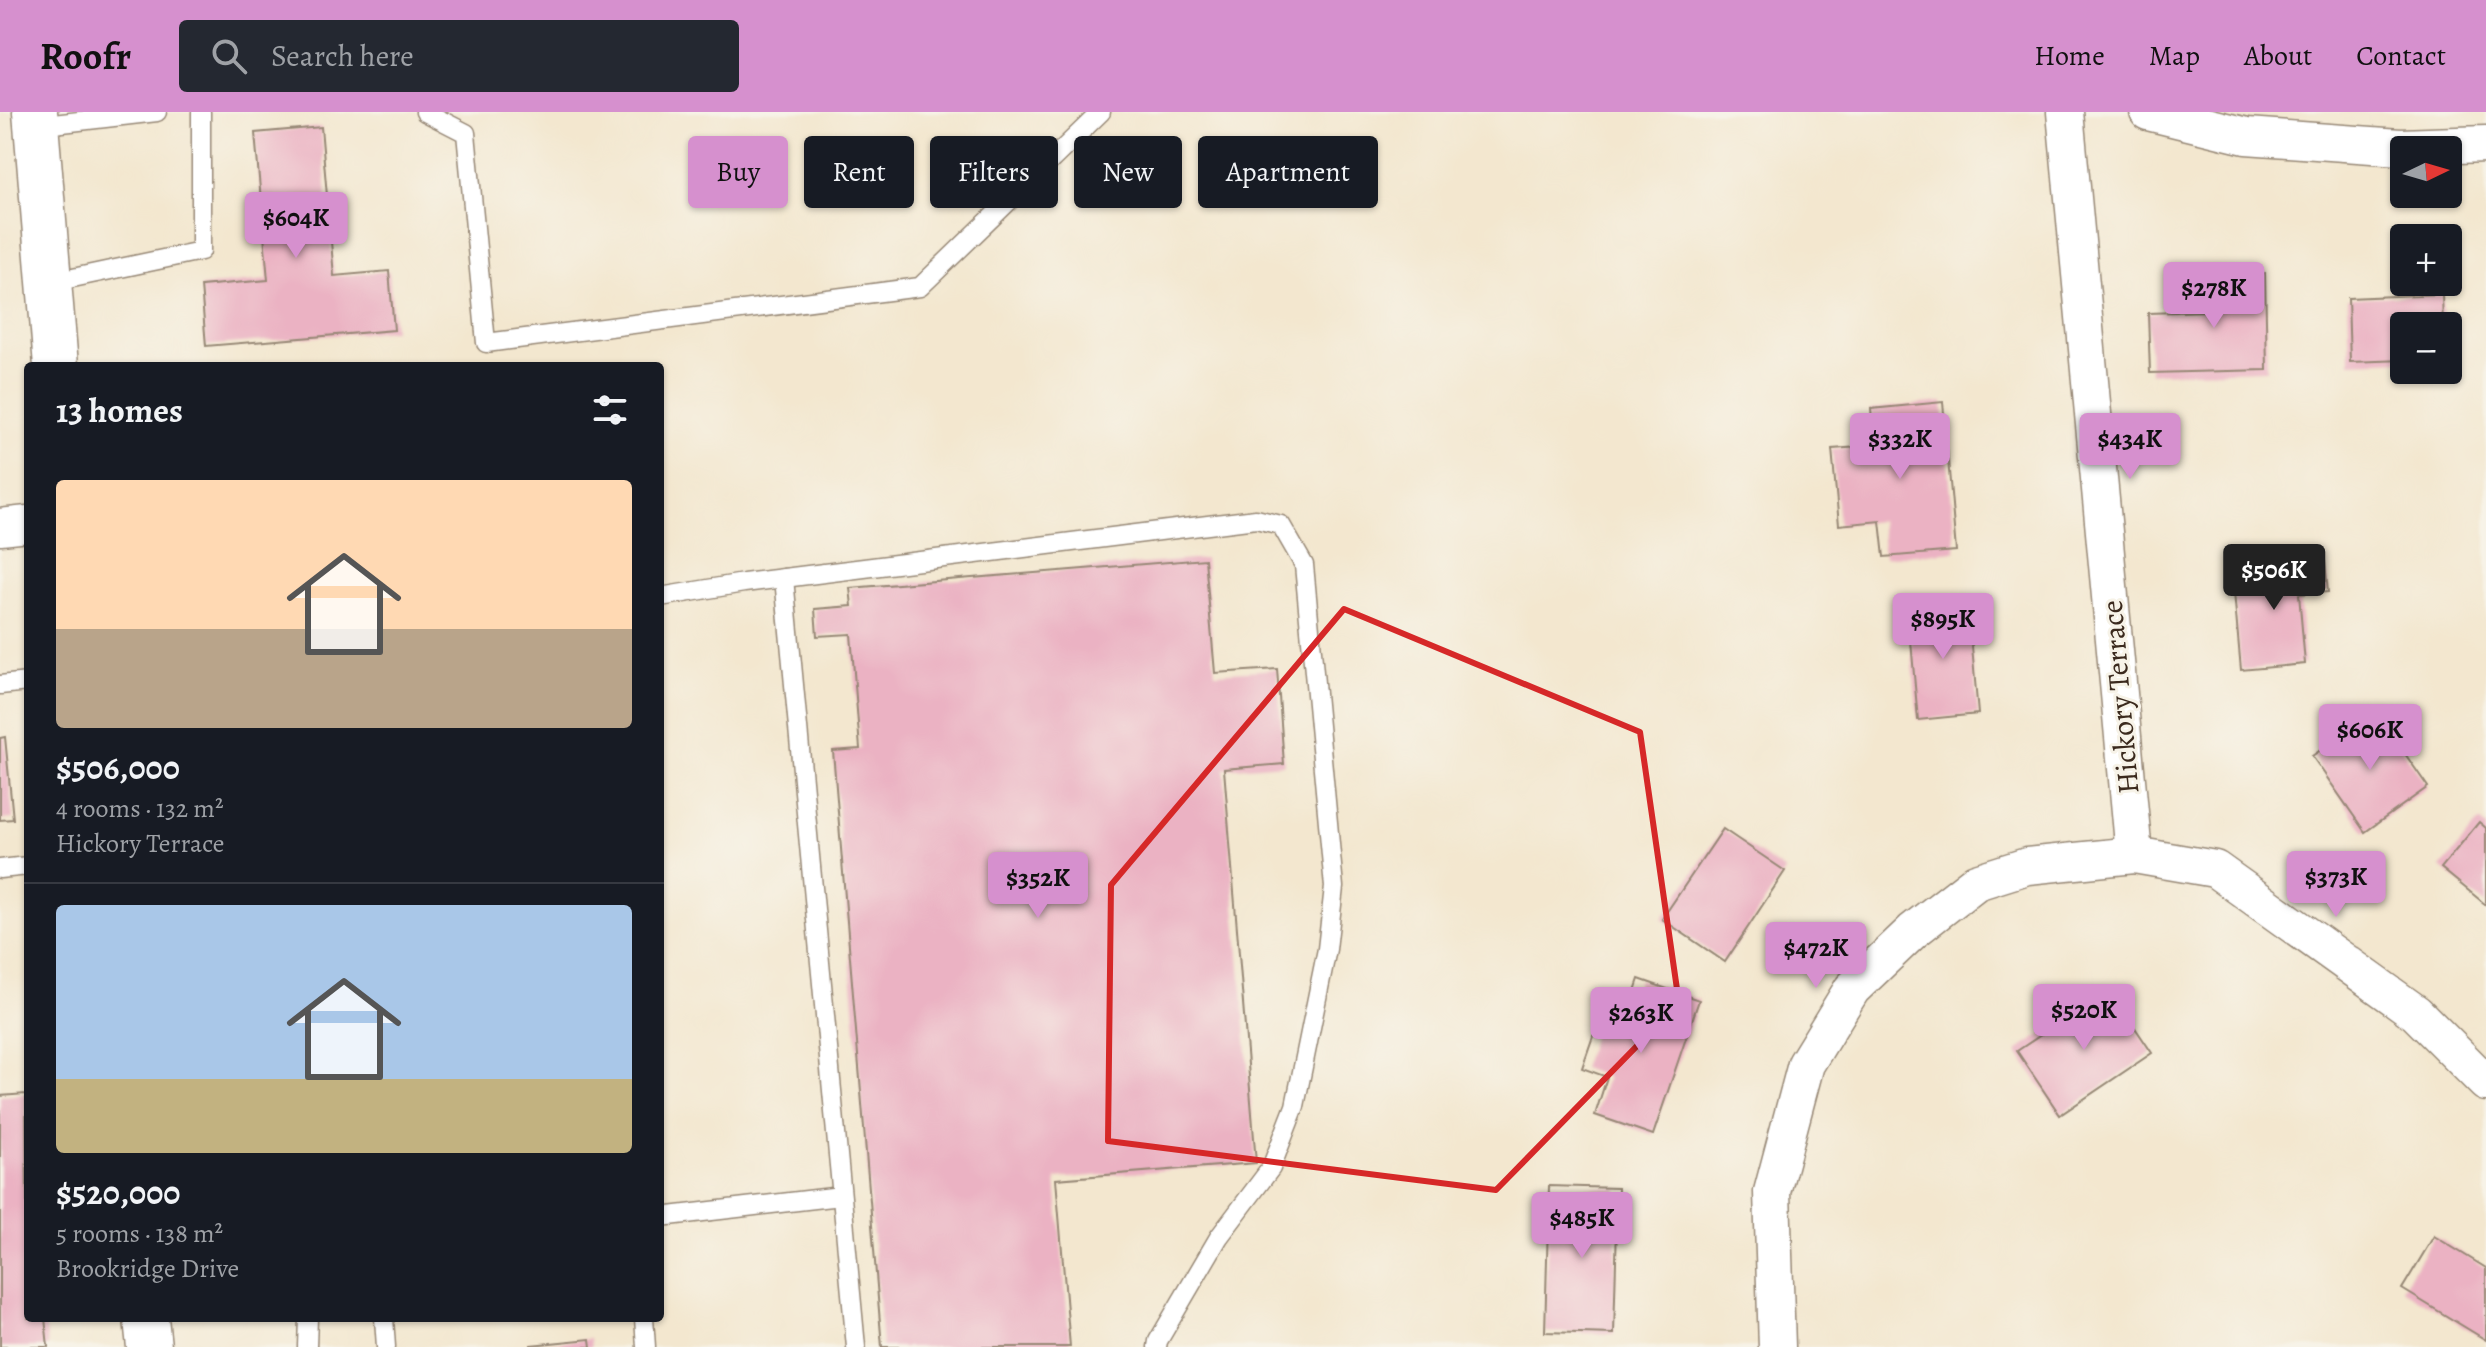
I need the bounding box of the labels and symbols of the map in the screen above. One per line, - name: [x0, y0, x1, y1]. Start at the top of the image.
- north arrow: [2390, 136, 2462, 208]
- pin: $604K: [240, 192, 352, 260]
- pin: $278K: [2158, 262, 2270, 330]
- pin: $332K: [1844, 413, 1956, 481]
- pin: $434K: [2074, 413, 2186, 481]
- pin: $506K: [2218, 544, 2330, 612]
- pin: $895K: [1887, 593, 1999, 661]
- street label: Hickory Terrace: [2092, 598, 2148, 796]
- pin: $606K: [2314, 704, 2426, 772]
- pin: $373K: [2280, 851, 2392, 919]
- pin: $352K: [982, 852, 1094, 920]
- pin: $472K: [1760, 922, 1872, 990]
- pin: $520K: [2028, 984, 2140, 1052]
- pin: $263K: [1585, 987, 1697, 1055]
- pin: $485K: [1526, 1192, 1638, 1260]

